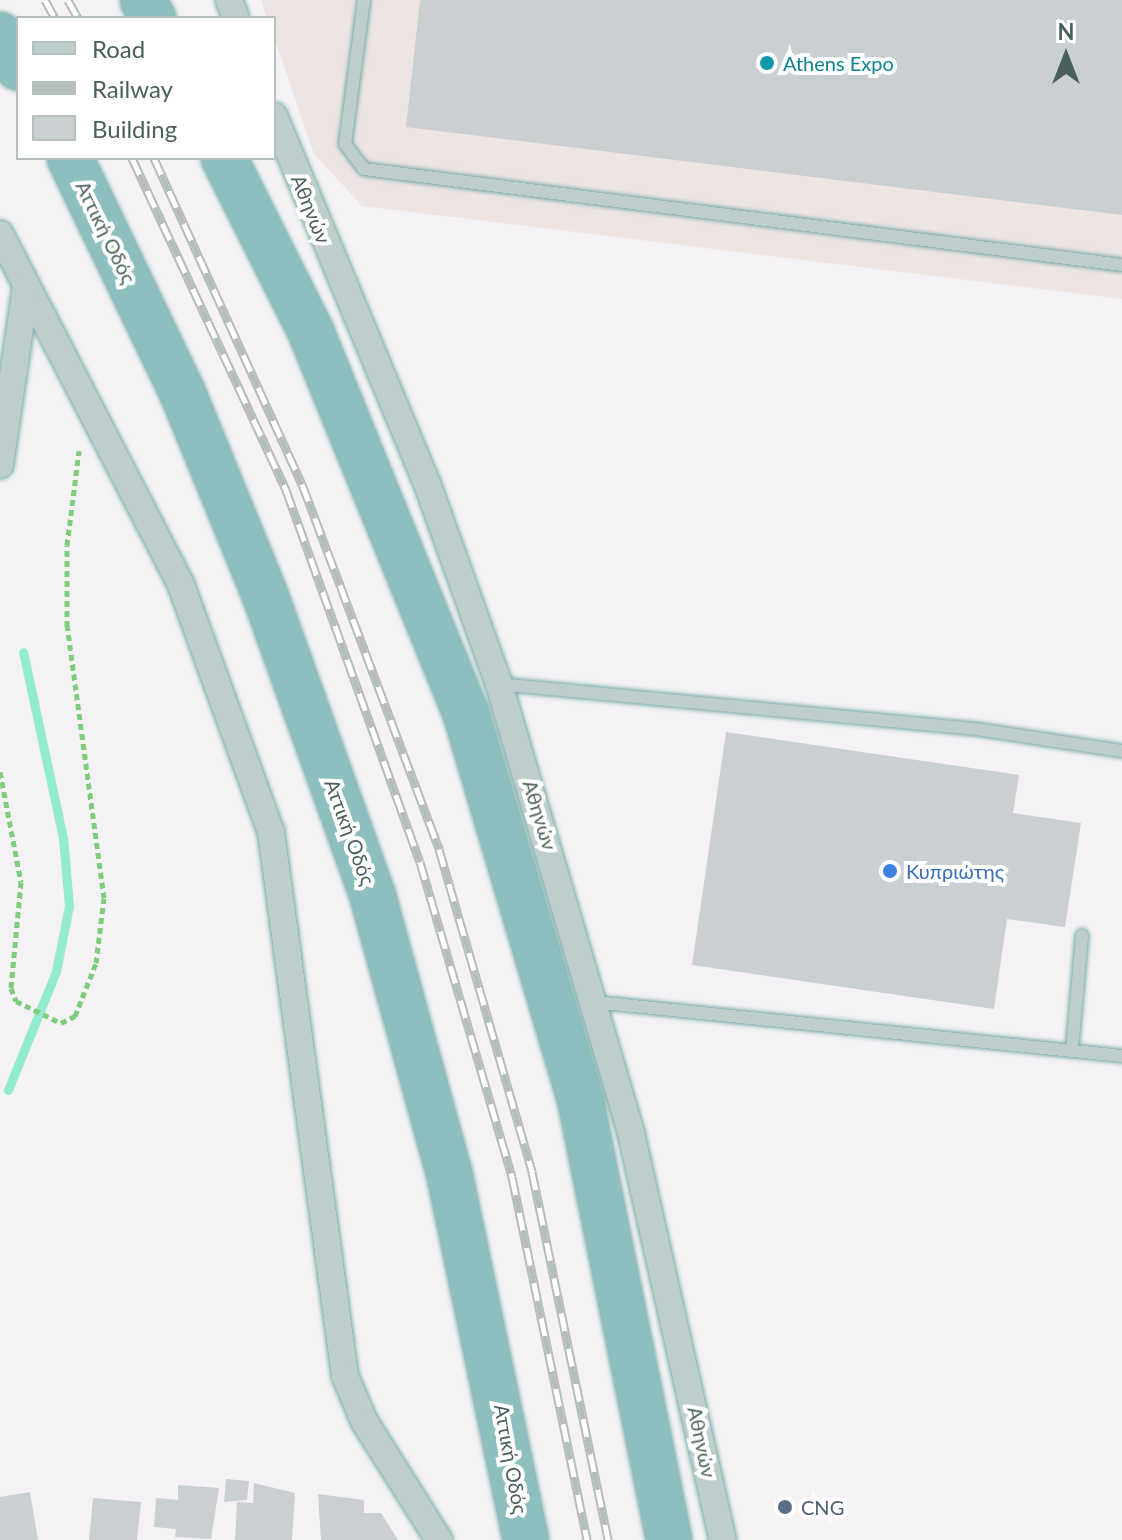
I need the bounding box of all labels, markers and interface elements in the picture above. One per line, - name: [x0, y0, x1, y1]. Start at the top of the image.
- legend: [16, 16, 276, 160]
- north arrow: [1026, 16, 1106, 96]
- text: N: [1058, 18, 1074, 45]
- text: Road: [92, 34, 145, 63]
- place label: Athens Expo: [783, 51, 894, 75]
- marker: Athens Expo: [758, 54, 776, 72]
- text: Railway: [92, 74, 173, 103]
- text: Building: [92, 114, 177, 143]
- street label: Αθηνών: [286, 171, 336, 247]
- street label: Αττική Οδός: [71, 177, 141, 287]
- street label: Αττική Οδός: [320, 776, 380, 888]
- street label: Αθηνών: [518, 777, 562, 853]
- place label: Κυπριώτης: [906, 859, 1004, 883]
- marker: Κυπριώτης: [881, 862, 899, 880]
- street label: Αττική Οδός: [490, 1402, 532, 1516]
- street label: Αθηνών: [683, 1404, 721, 1480]
- place label: CNG: [801, 1495, 844, 1519]
- marker: CNG: [776, 1498, 794, 1516]

